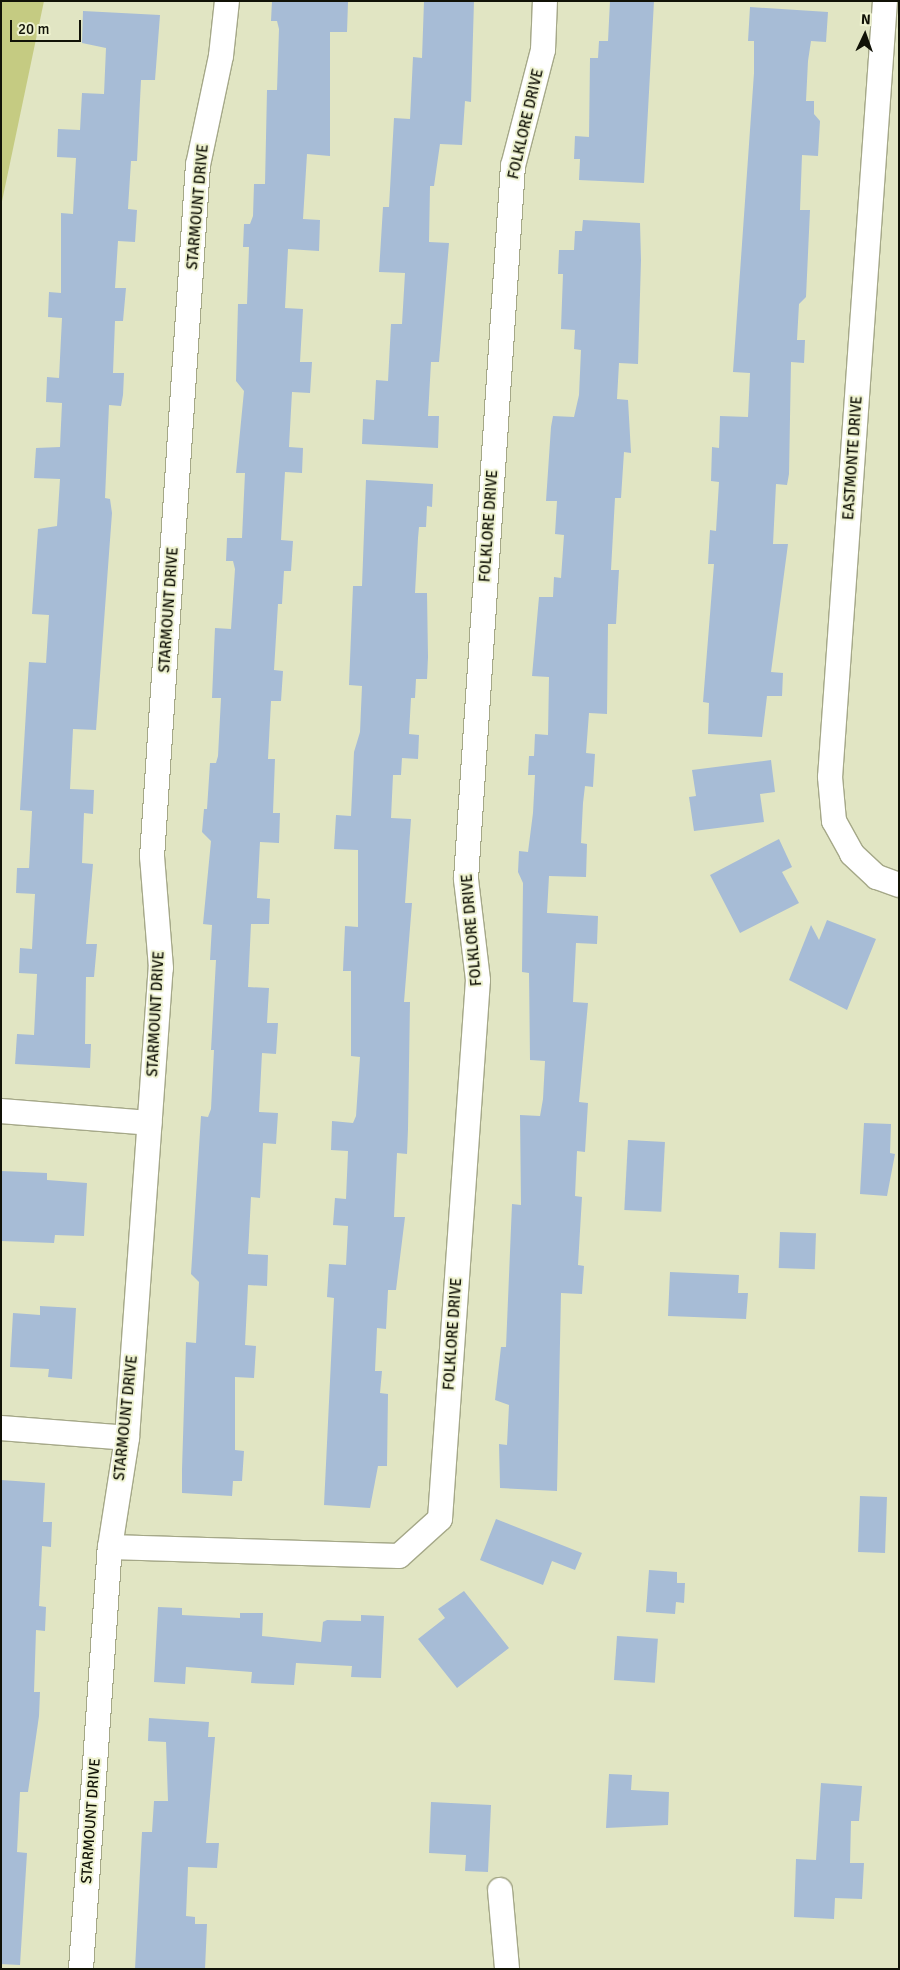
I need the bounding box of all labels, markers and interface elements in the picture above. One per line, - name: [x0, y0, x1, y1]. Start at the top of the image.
- scale bar: [12, 10, 84, 42]
- north arrow: [840, 10, 890, 60]
- text: N: [860, 11, 871, 28]
- text: 20 m: [18, 20, 49, 38]
- street label: FOLKLORE DRIVE: [505, 67, 547, 181]
- street label: STARMOUNT DRIVE: [184, 144, 212, 270]
- street label: EASTMONTE DRIVE: [840, 395, 866, 521]
- street label: FOLKLORE DRIVE: [476, 469, 502, 583]
- street label: STARMOUNT DRIVE: [156, 547, 182, 673]
- street label: FOLKLORE DRIVE: [458, 873, 486, 987]
- street label: STARMOUNT DRIVE: [144, 951, 168, 1077]
- street label: FOLKLORE DRIVE: [440, 1277, 466, 1391]
- street label: STARMOUNT DRIVE: [110, 1355, 142, 1481]
- street label: STARMOUNT DRIVE: [78, 1758, 104, 1884]

